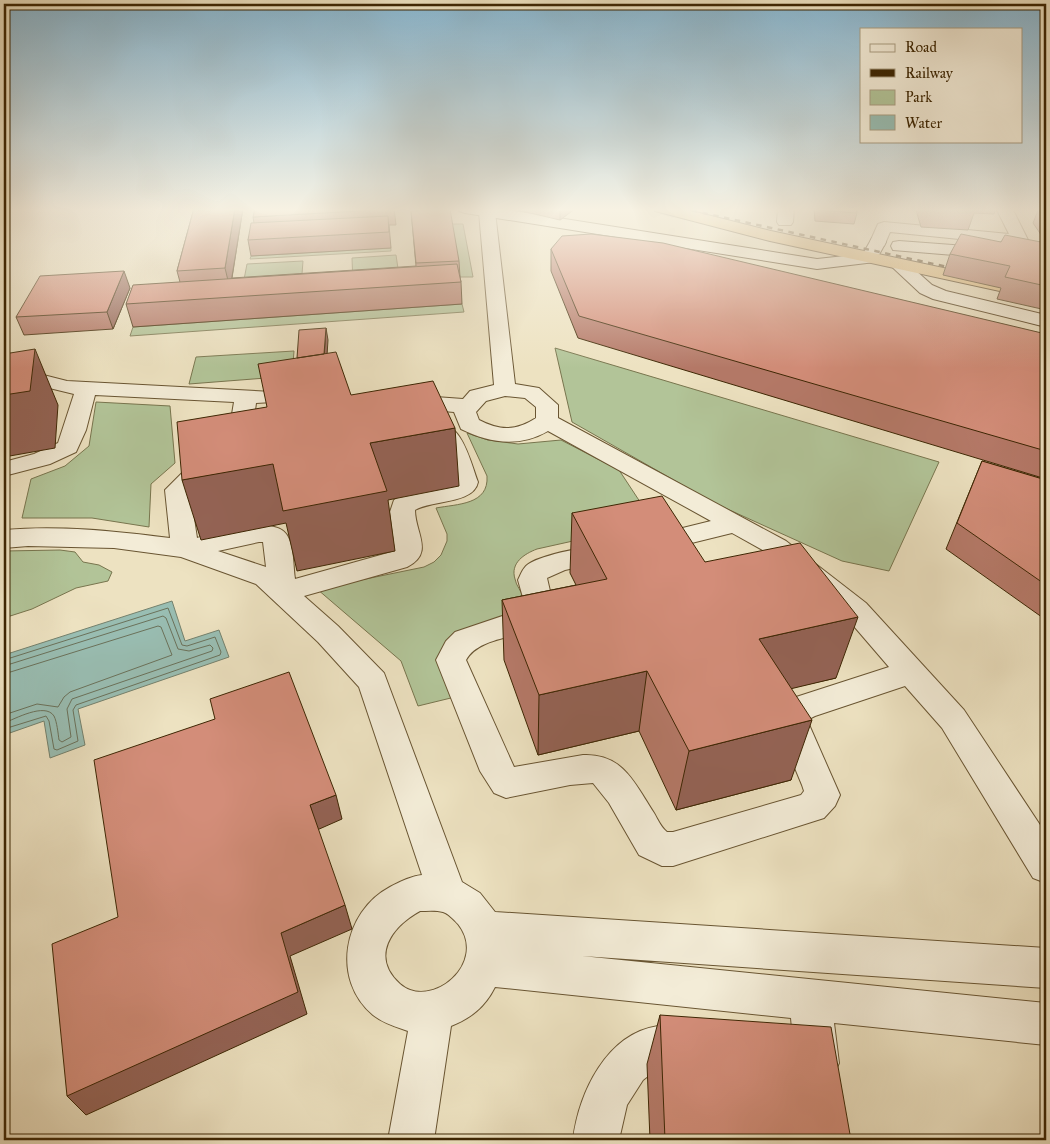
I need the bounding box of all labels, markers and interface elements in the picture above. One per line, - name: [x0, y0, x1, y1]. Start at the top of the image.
- legend: [860, 28, 1022, 142]
- text: Road: [905, 38, 937, 56]
- text: Railway: [905, 64, 954, 82]
- text: Park: [905, 88, 932, 106]
- text: Water: [905, 114, 942, 132]

